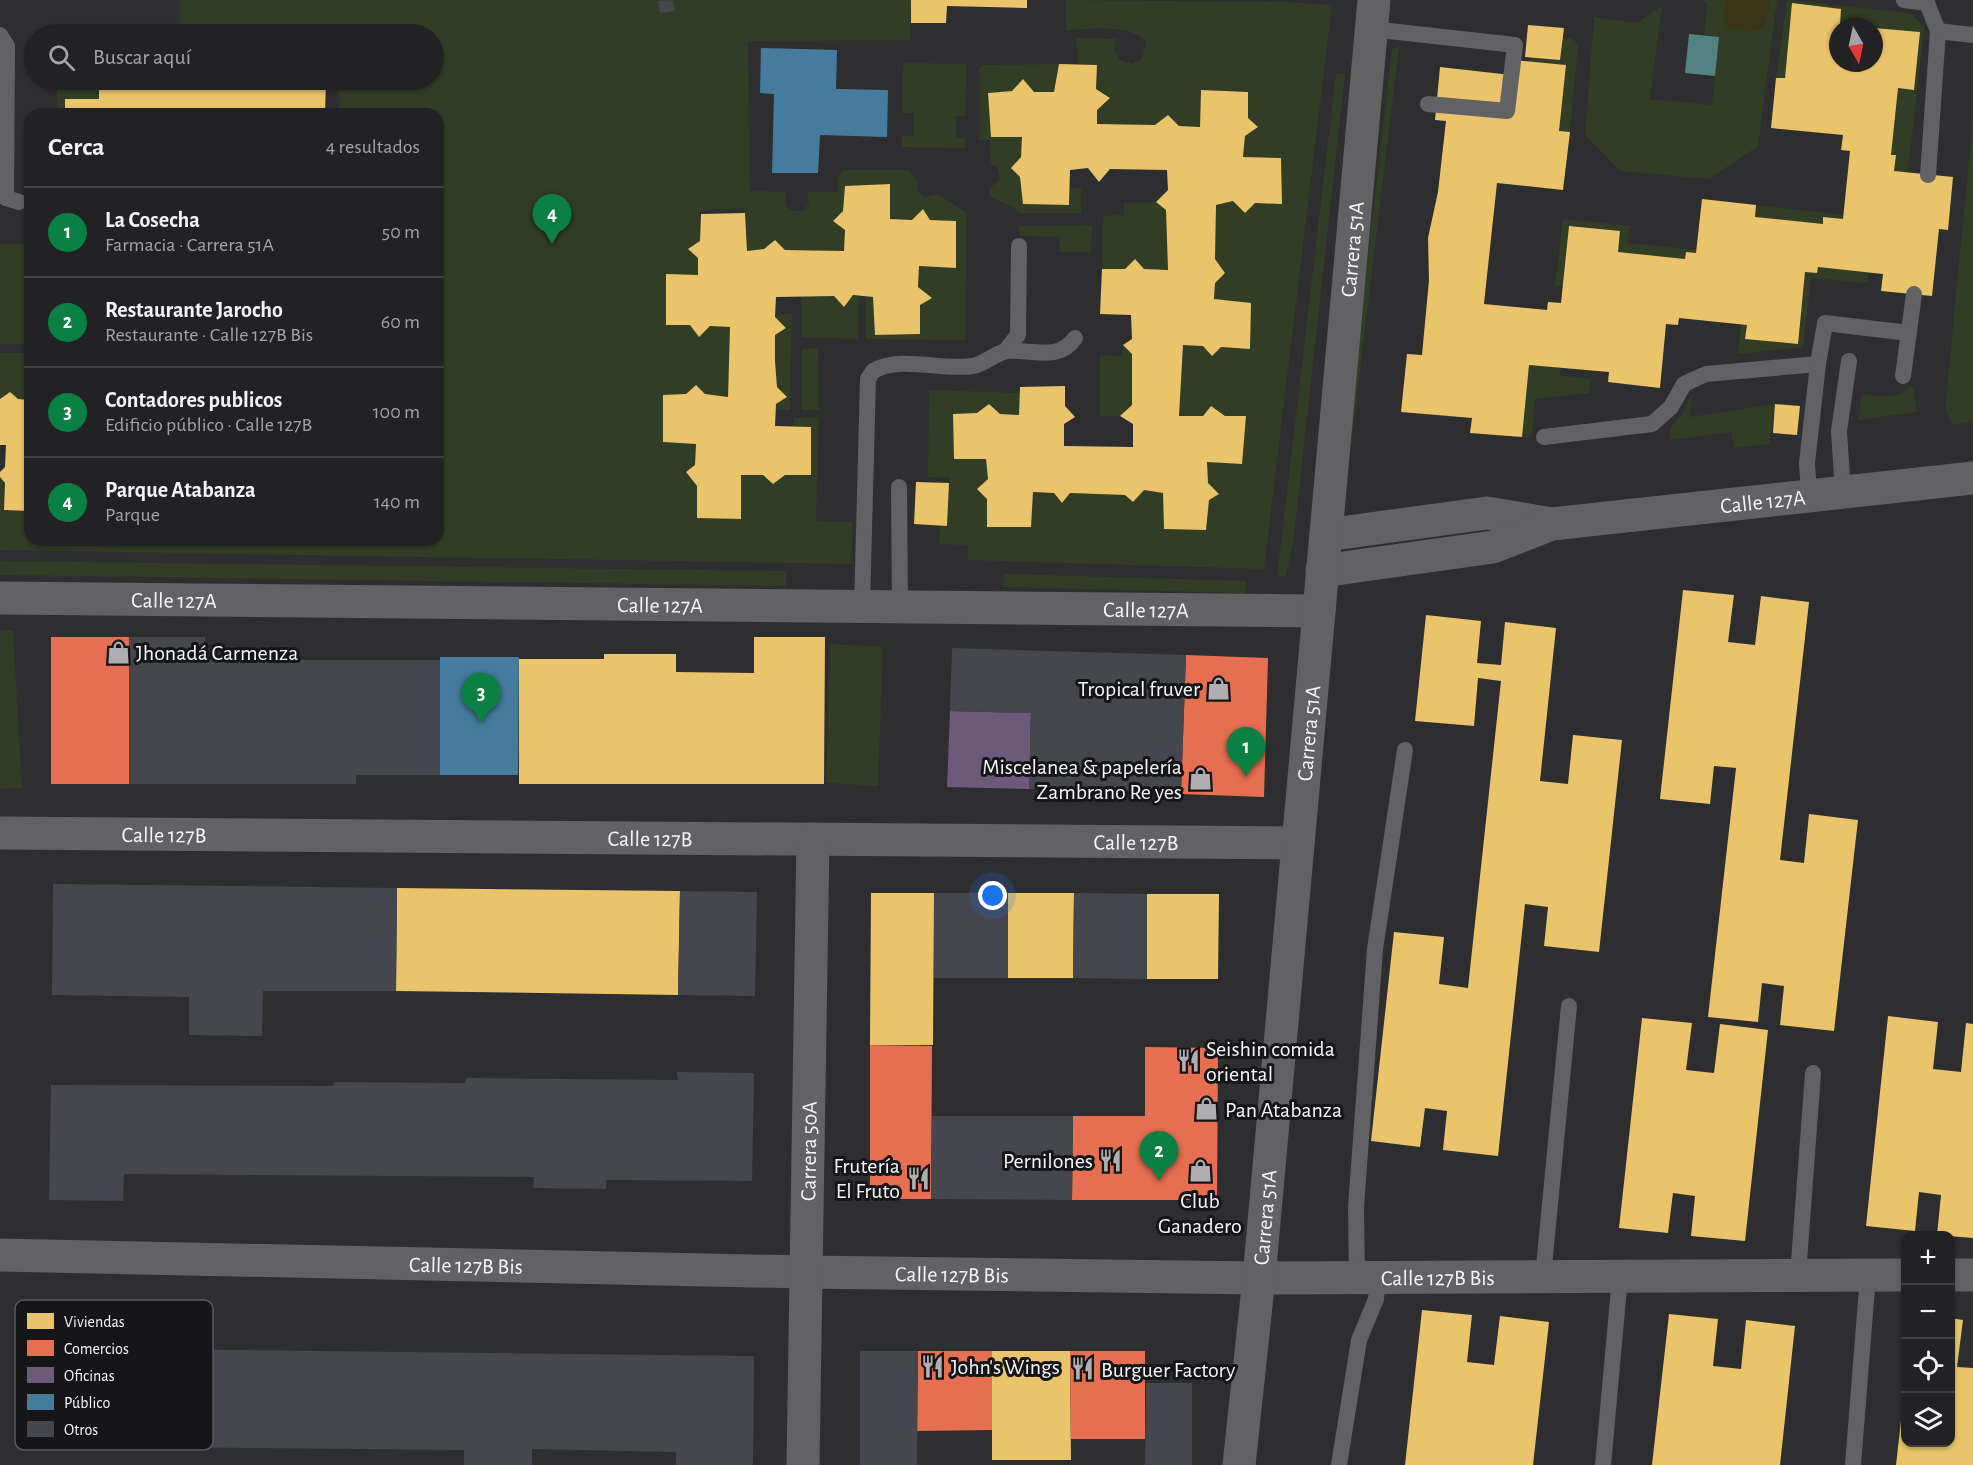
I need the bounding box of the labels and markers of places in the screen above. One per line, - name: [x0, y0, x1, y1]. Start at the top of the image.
- pin: 4: [532, 194, 572, 244]
- shop icon: Jhonadá Carmenza: [105, 639, 131, 665]
- place label: Jhonadá Carmenza: [136, 642, 298, 664]
- pin: 3: [462, 674, 500, 723]
- shop icon: Tropical fruver: [1205, 675, 1231, 701]
- place label: Tropical fruver: [1078, 678, 1200, 700]
- pin: 1: [1226, 728, 1266, 777]
- place label: Miscelanea & papelería Zambrano Re yes: [982, 756, 1182, 803]
- shop icon: Miscelanea & papelería Zambrano Re yes: [1187, 766, 1213, 792]
- place label: Seishin comida oriental: [1206, 1038, 1335, 1085]
- restaurant icon: Seishin comida oriental: [1175, 1048, 1201, 1074]
- shop icon: Pan Atabanza: [1194, 1096, 1220, 1122]
- place label: Pan Atabanza: [1225, 1099, 1342, 1121]
- pin: 2: [1140, 1132, 1178, 1181]
- restaurant icon: Pernilones: [1098, 1147, 1124, 1173]
- place label: Pernilones: [1003, 1150, 1093, 1172]
- place label: Frutería El Fruto: [833, 1155, 900, 1202]
- shop icon: Club Ganadero: [1187, 1158, 1213, 1184]
- restaurant icon: Frutería El Fruto: [905, 1165, 931, 1191]
- place label: Club Ganadero: [1158, 1190, 1242, 1237]
- restaurant icon: John's Wings: [920, 1353, 946, 1379]
- place label: John's Wings: [951, 1356, 1060, 1378]
- restaurant icon: Burguer Factory: [1070, 1356, 1096, 1382]
- place label: Burguer Factory: [1101, 1359, 1236, 1381]

